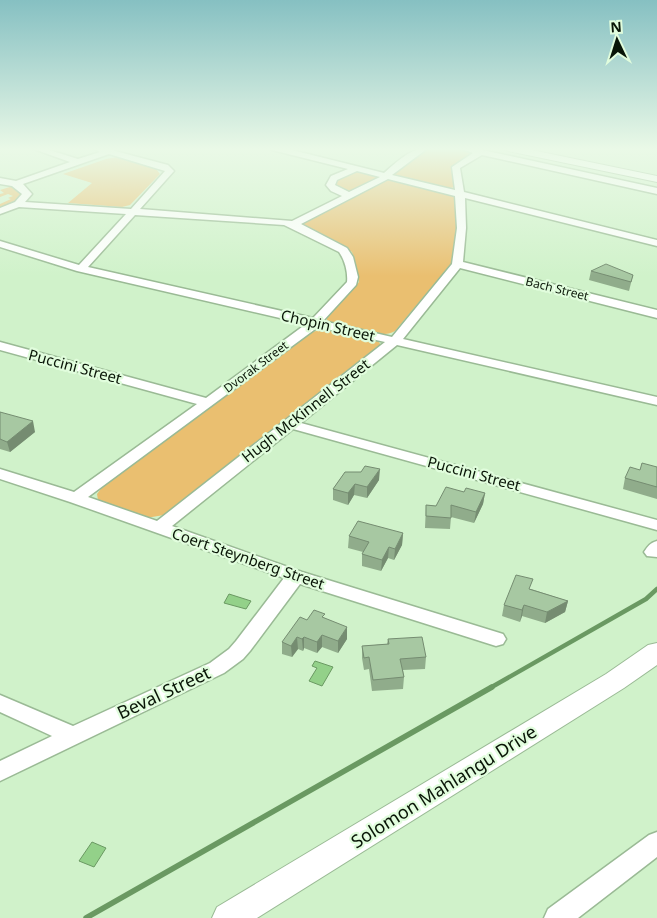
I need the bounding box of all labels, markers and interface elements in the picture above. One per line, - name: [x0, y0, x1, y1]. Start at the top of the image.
- north arrow: [592, 15, 642, 65]
- text: N: [610, 17, 622, 36]
- street label: Bach Street: [524, 272, 591, 305]
- street label: Chopin Street: [279, 304, 378, 346]
- street label: Dvorak Street: [220, 336, 292, 396]
- street label: Puccini Street: [27, 344, 125, 388]
- street label: Hugh McKinnell Street: [237, 354, 374, 467]
- street label: Puccini Street: [426, 451, 524, 495]
- street label: Coert Steynberg Street: [169, 523, 328, 594]
- street label: Beval Street: [113, 660, 215, 724]
- street label: Solomon Mahlangu Drive: [346, 719, 541, 853]

